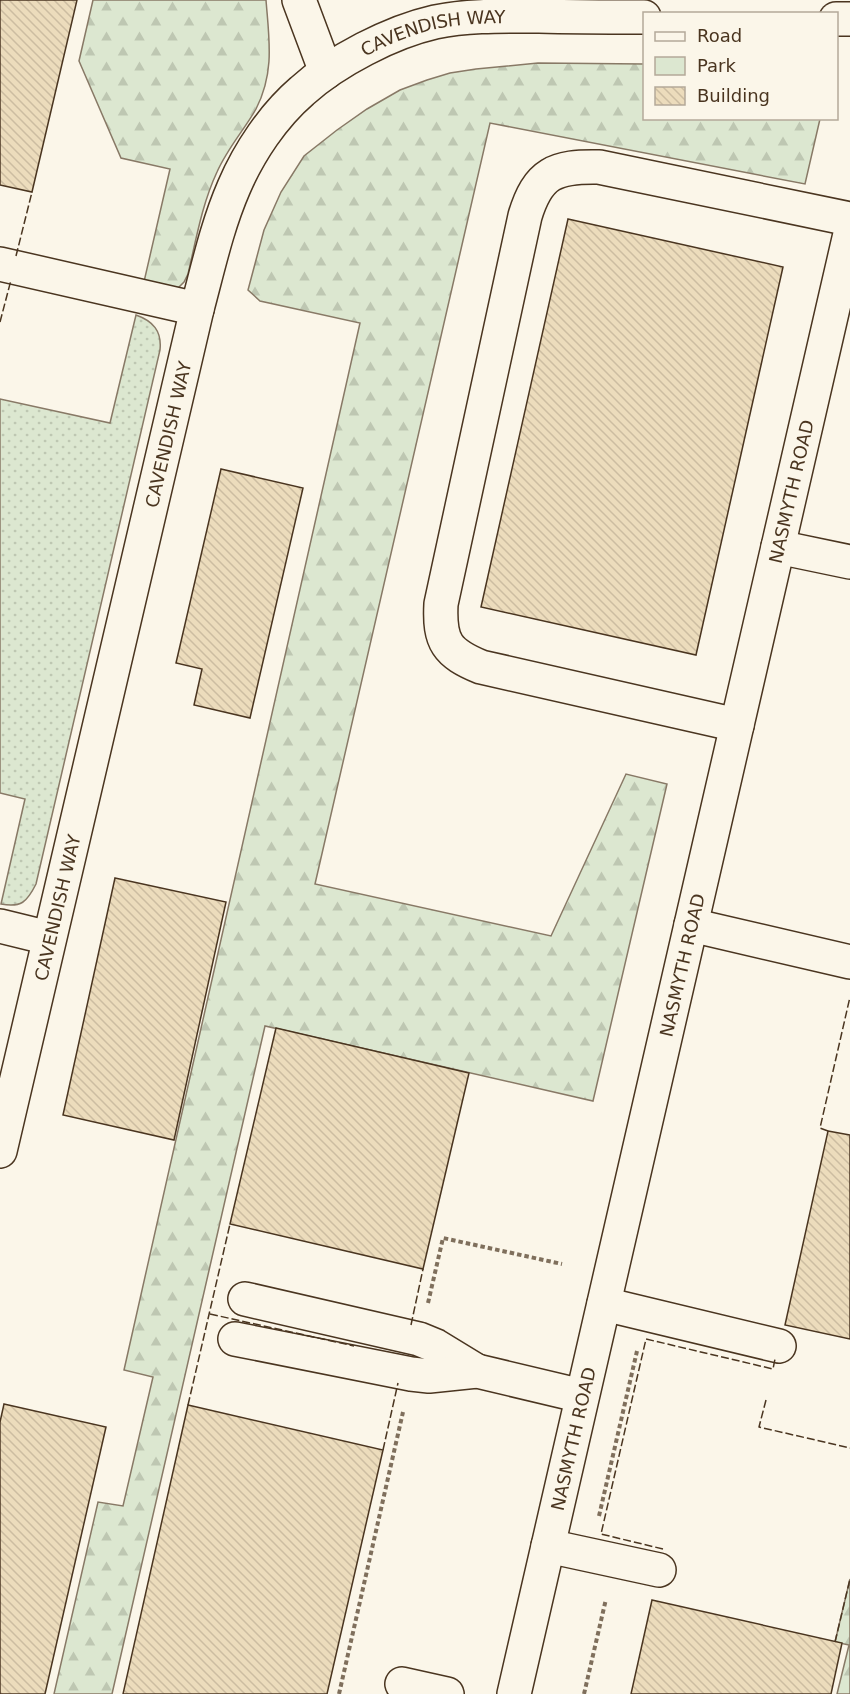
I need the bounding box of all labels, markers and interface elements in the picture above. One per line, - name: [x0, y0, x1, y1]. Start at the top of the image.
- street label: CAVENDISH WAY: [357, 5, 507, 60]
- legend: [643, 12, 838, 120]
- text: Road: [697, 25, 742, 46]
- text: Park: [697, 55, 736, 76]
- text: Building: [697, 85, 770, 106]
- street label: CAVENDISH WAY: [140, 358, 195, 510]
- street label: NASMYTH ROAD: [764, 418, 817, 565]
- street label: CAVENDISH WAY: [30, 831, 84, 983]
- street label: NASMYTH ROAD: [655, 891, 708, 1039]
- street label: NASMYTH ROAD: [546, 1365, 599, 1512]

